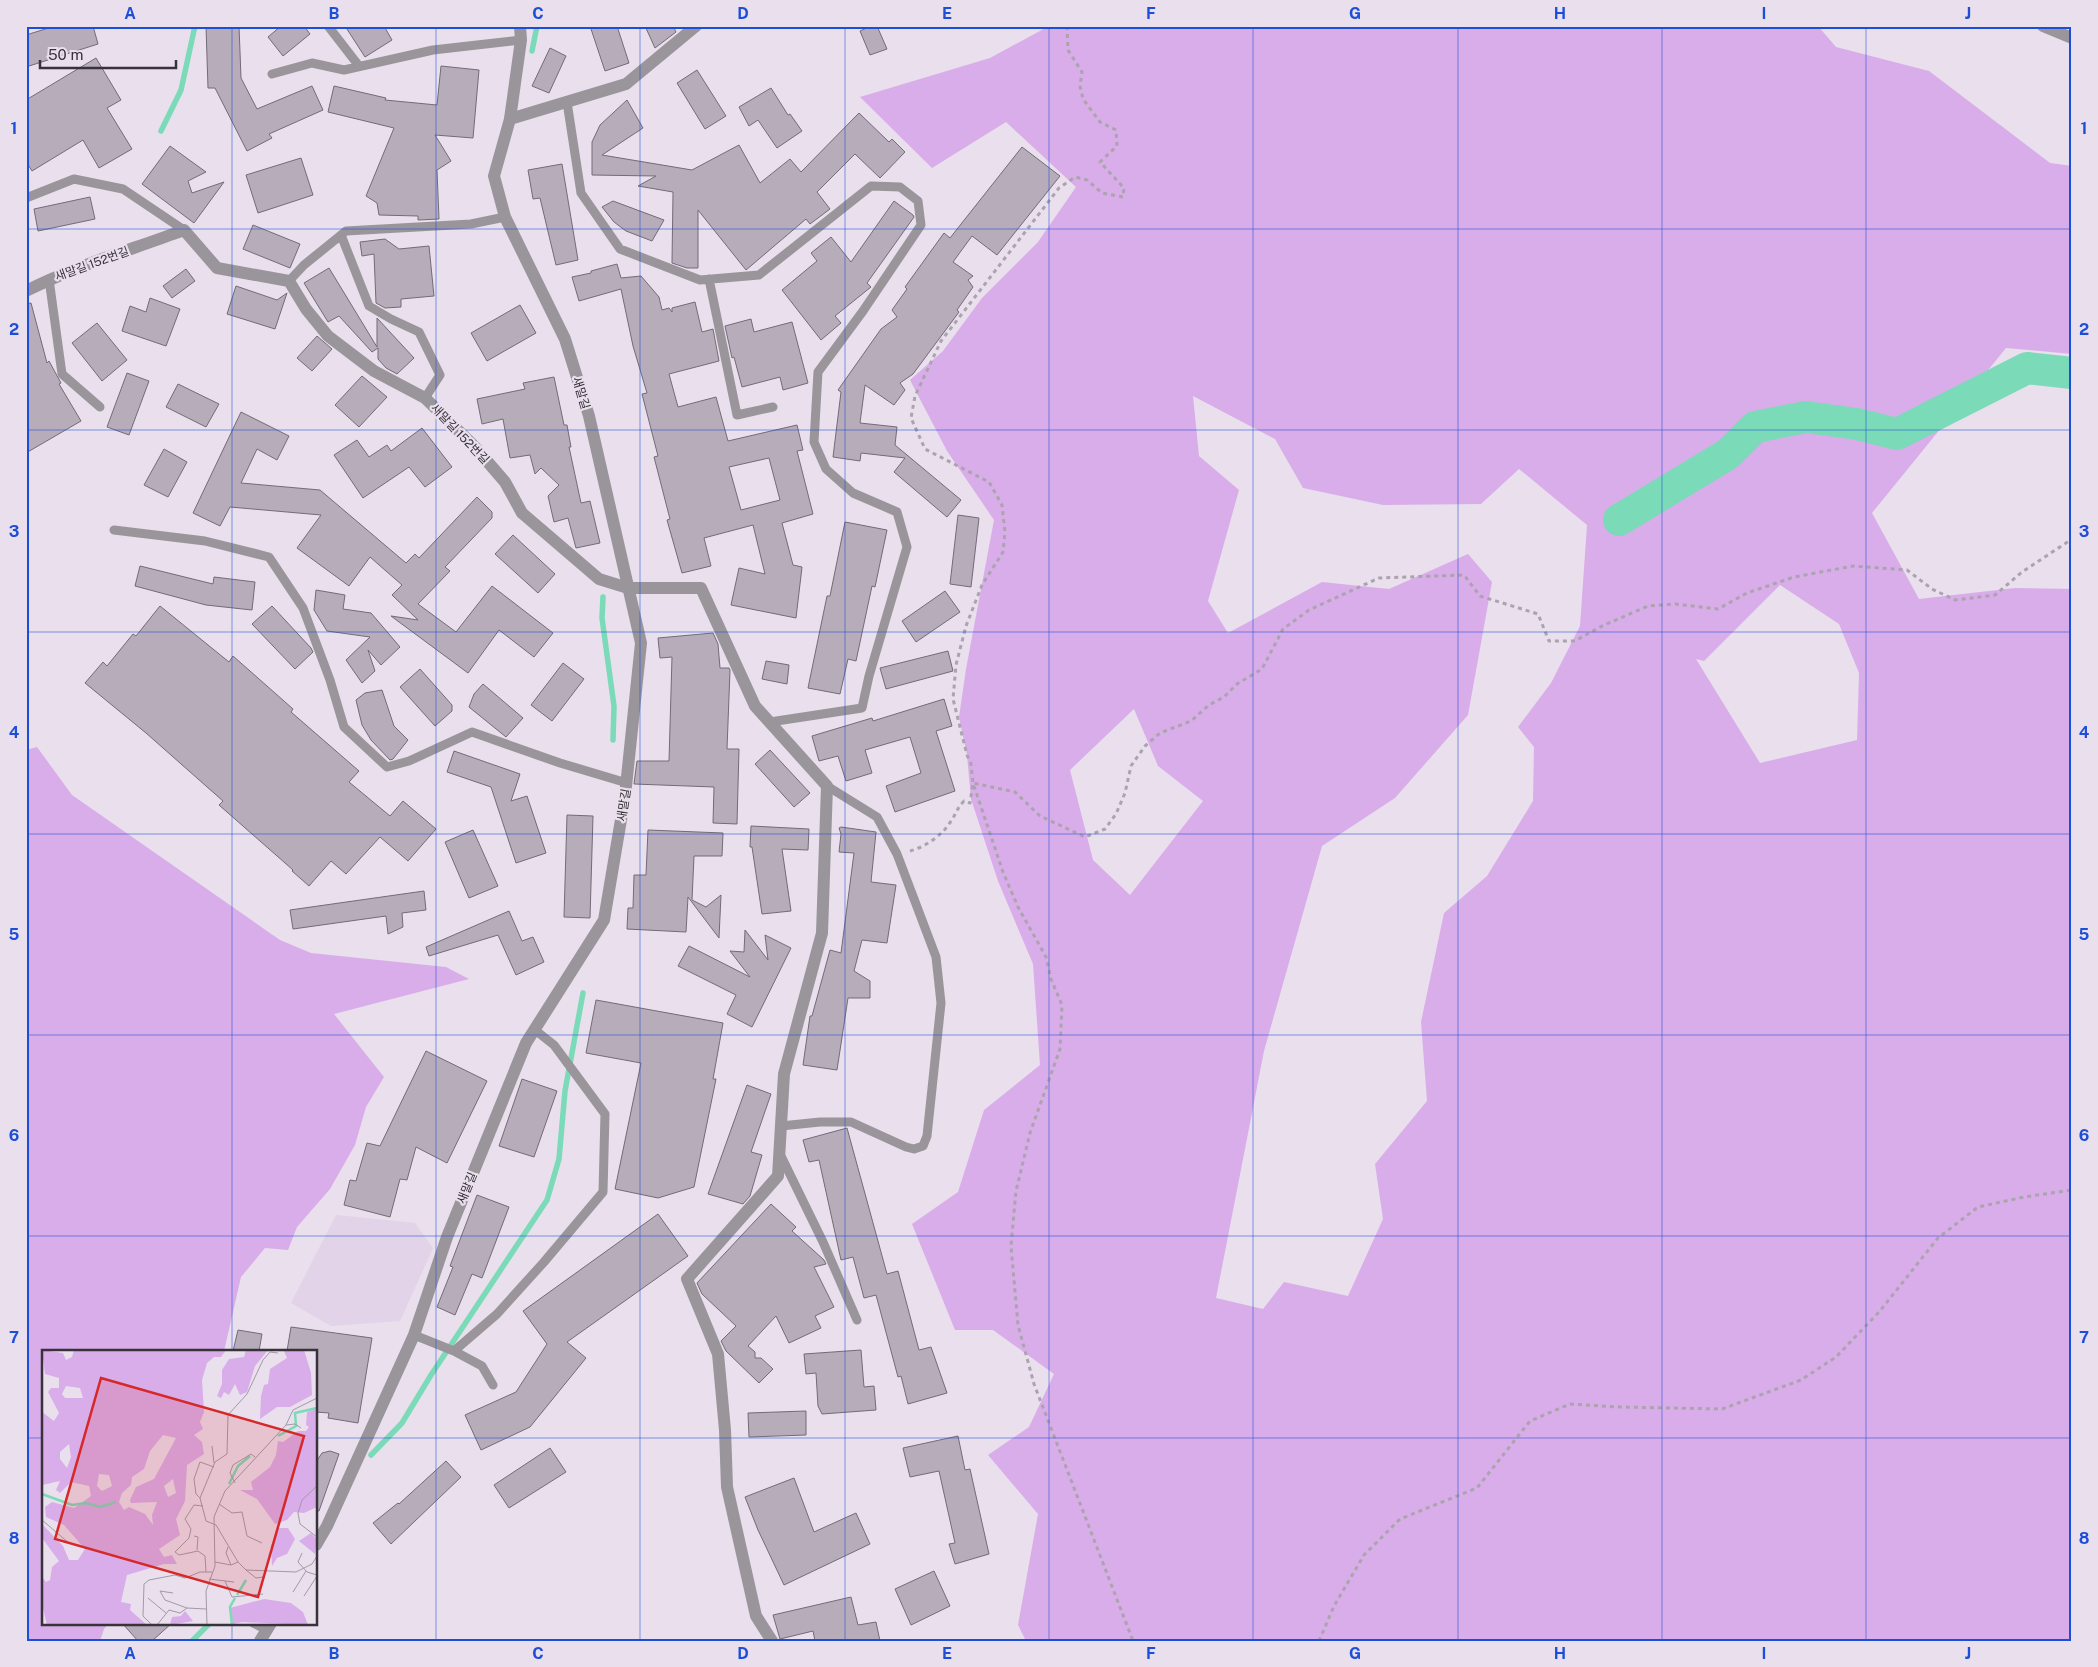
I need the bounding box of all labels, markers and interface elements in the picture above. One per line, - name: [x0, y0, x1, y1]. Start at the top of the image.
- text: A: [124, 4, 136, 23]
- text: B: [329, 4, 340, 23]
- text: C: [532, 4, 544, 23]
- text: D: [737, 4, 749, 23]
- text: E: [942, 4, 952, 23]
- text: F: [1146, 4, 1156, 23]
- text: G: [1349, 4, 1361, 23]
- text: H: [1554, 4, 1566, 23]
- text: I: [1762, 4, 1766, 23]
- text: J: [1965, 4, 1971, 23]
- scale bar: [40, 38, 176, 70]
- text: 50 m: [48, 46, 83, 63]
- text: 1: [11, 119, 17, 138]
- text: 1: [2081, 119, 2087, 138]
- street label: 새말길 152번길: [53, 244, 131, 284]
- text: 2: [9, 320, 19, 339]
- text: 2: [2079, 320, 2089, 339]
- street label: 새말길: [569, 375, 593, 411]
- street label: 새말길 152번길: [428, 401, 492, 467]
- text: 3: [9, 522, 19, 541]
- text: 3: [2079, 522, 2089, 541]
- text: 4: [9, 723, 20, 742]
- text: 4: [2079, 723, 2090, 742]
- street label: 새말길: [614, 788, 634, 822]
- text: 5: [9, 925, 20, 944]
- text: 5: [2079, 925, 2090, 944]
- text: 6: [9, 1126, 19, 1145]
- text: 6: [2079, 1126, 2089, 1145]
- street label: 새말길: [454, 1170, 480, 1206]
- text: 7: [9, 1328, 19, 1347]
- text: 7: [2079, 1328, 2089, 1347]
- inset map: [42, 1350, 318, 1624]
- text: 8: [9, 1529, 20, 1548]
- text: 8: [2079, 1529, 2090, 1548]
- text: A: [124, 1644, 136, 1663]
- text: B: [329, 1644, 340, 1663]
- text: C: [532, 1644, 544, 1663]
- text: D: [737, 1644, 749, 1663]
- text: E: [942, 1644, 952, 1663]
- text: F: [1146, 1644, 1156, 1663]
- text: G: [1349, 1644, 1361, 1663]
- text: H: [1554, 1644, 1566, 1663]
- text: I: [1762, 1644, 1766, 1663]
- text: J: [1965, 1644, 1971, 1663]

